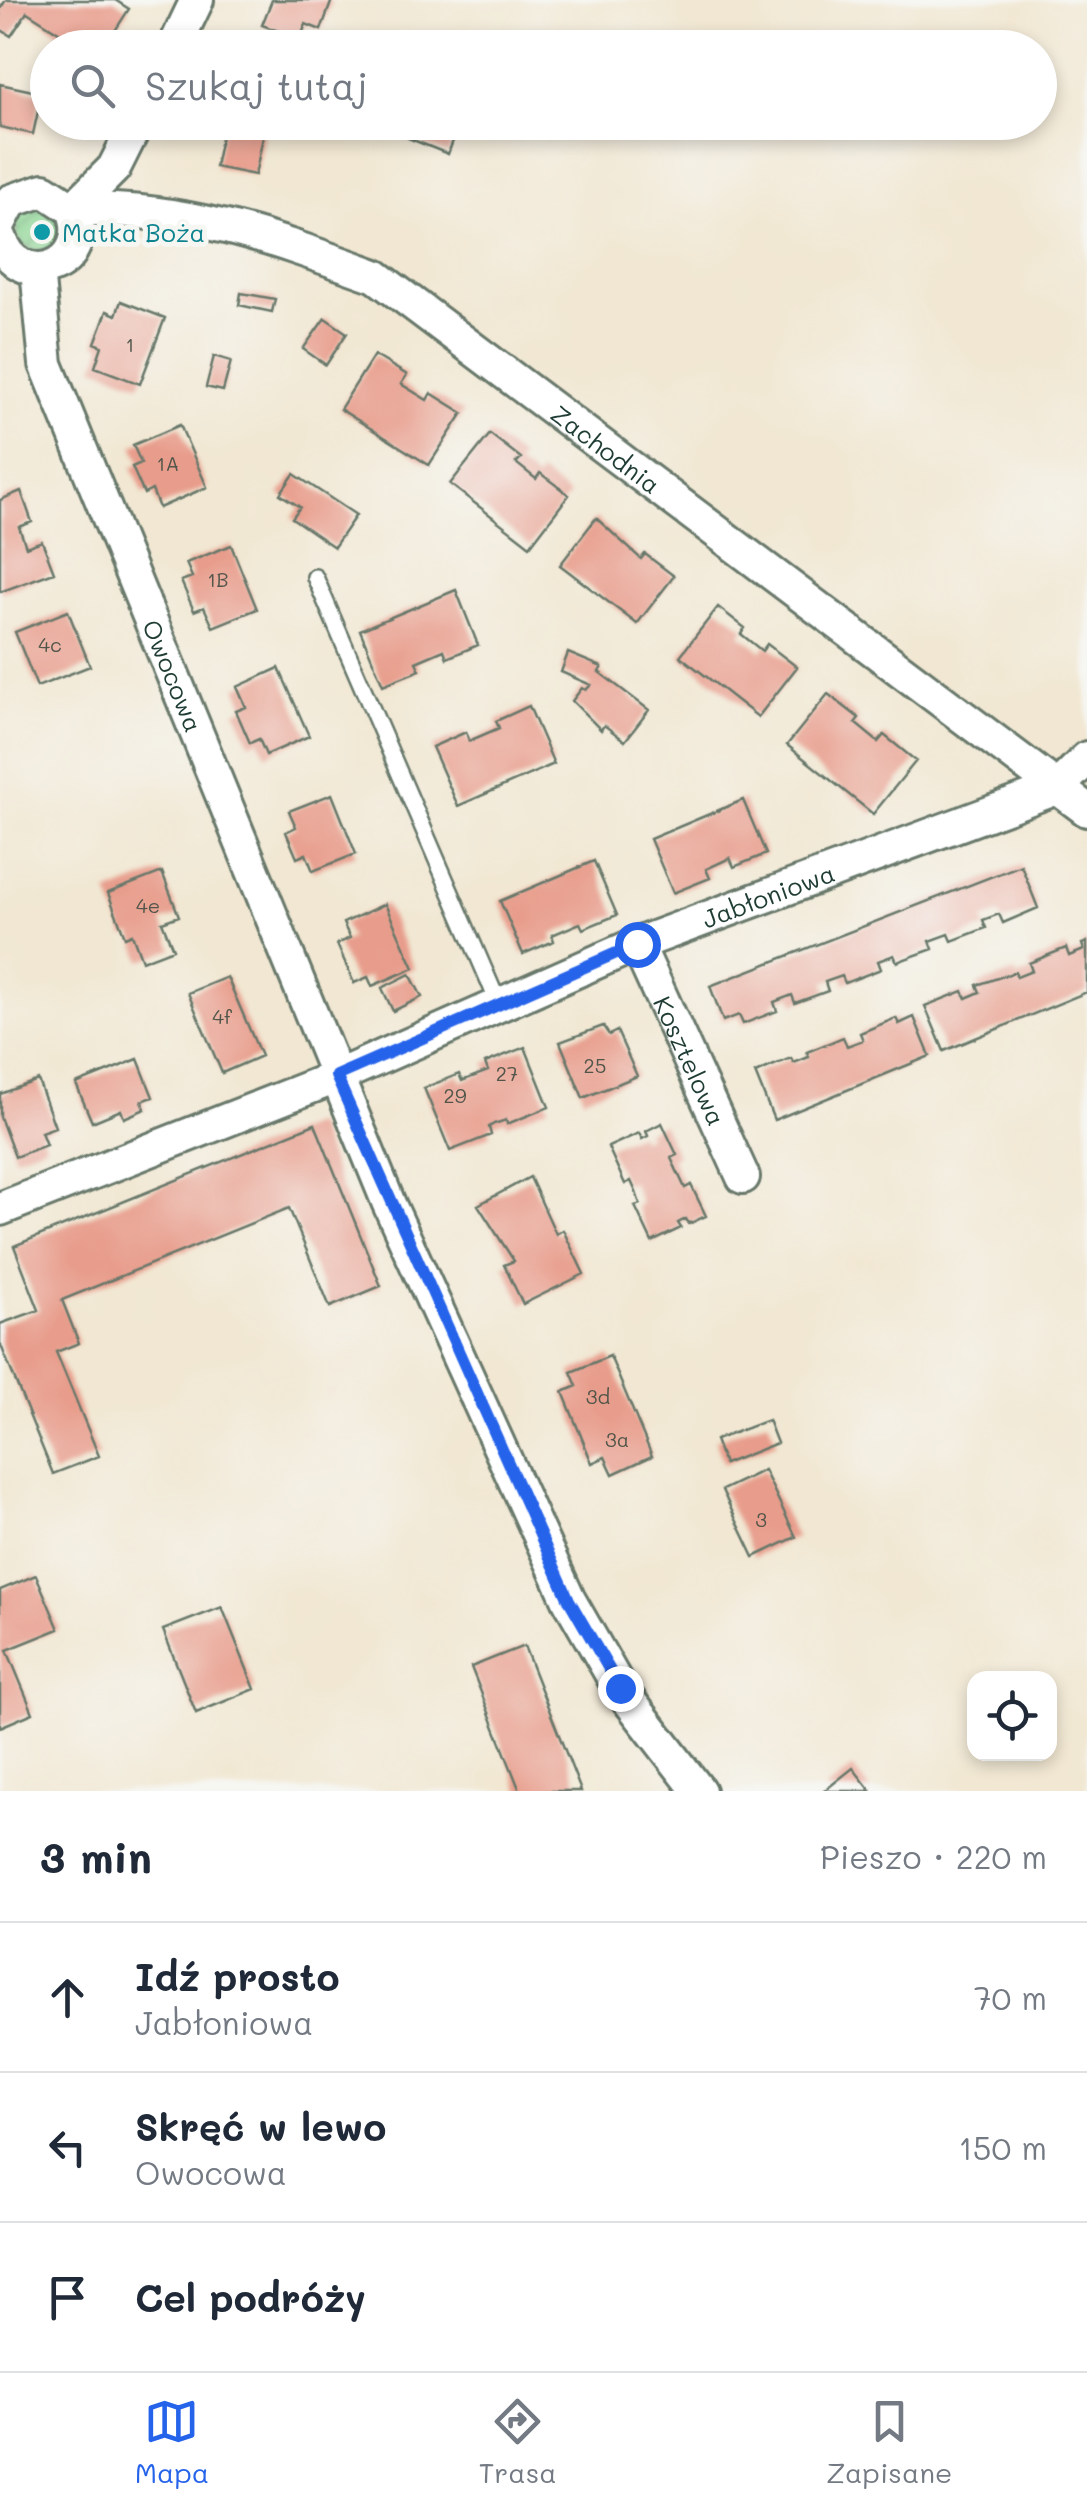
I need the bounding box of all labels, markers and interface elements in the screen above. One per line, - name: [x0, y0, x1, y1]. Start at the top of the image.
- search box: [30, 30, 1057, 140]
- icon: search: [65, 58, 120, 113]
- text: Szukaj tutaj: [145, 60, 368, 110]
- place label: Matka Boża: [62, 216, 205, 248]
- marker: Matka Boża: [31, 221, 53, 243]
- house number: 1: [126, 331, 134, 357]
- street label: Zachodnia: [545, 397, 667, 500]
- house number: 1A: [157, 450, 179, 476]
- house number: 1B: [207, 566, 229, 592]
- street label: Owocowa: [136, 615, 210, 737]
- house number: 4c: [38, 631, 62, 657]
- street label: Jabłoniowa: [697, 856, 839, 935]
- house number: 4e: [136, 892, 160, 918]
- route start: [615, 922, 661, 968]
- street label: Kosztelowa: [647, 991, 733, 1130]
- house number: 4f: [212, 1003, 233, 1029]
- house number: 25: [584, 1052, 606, 1078]
- house number: 27: [496, 1060, 518, 1086]
- house number: 29: [444, 1082, 467, 1108]
- house number: 3d: [586, 1383, 610, 1409]
- house number: 3a: [605, 1426, 629, 1452]
- house number: 3: [755, 1506, 767, 1532]
- route end: [598, 1666, 644, 1712]
- map controls: [967, 1671, 1057, 1761]
- button: locate: [967, 1671, 1057, 1761]
- text: 3 min: [40, 1829, 152, 1884]
- text: Pieszo · 220 m: [820, 1835, 1047, 1877]
- text: Idź prosto: [135, 1951, 339, 2001]
- icon: ahead: [40, 1970, 95, 2025]
- text: 70 m: [974, 1976, 1047, 2018]
- text: Jabłoniowa: [135, 2001, 313, 2043]
- text: Skręć w lewo: [135, 2101, 386, 2151]
- icon: left: [40, 2120, 95, 2175]
- text: 150 m: [959, 2126, 1047, 2168]
- text: Owocowa: [135, 2151, 287, 2193]
- icon: arrive: [40, 2270, 95, 2325]
- text: Cel podróży: [135, 2272, 366, 2322]
- tab: Mapa: [135, 2394, 209, 2490]
- tab: Trasa: [479, 2394, 557, 2490]
- tab: Zapisane: [826, 2394, 952, 2490]

